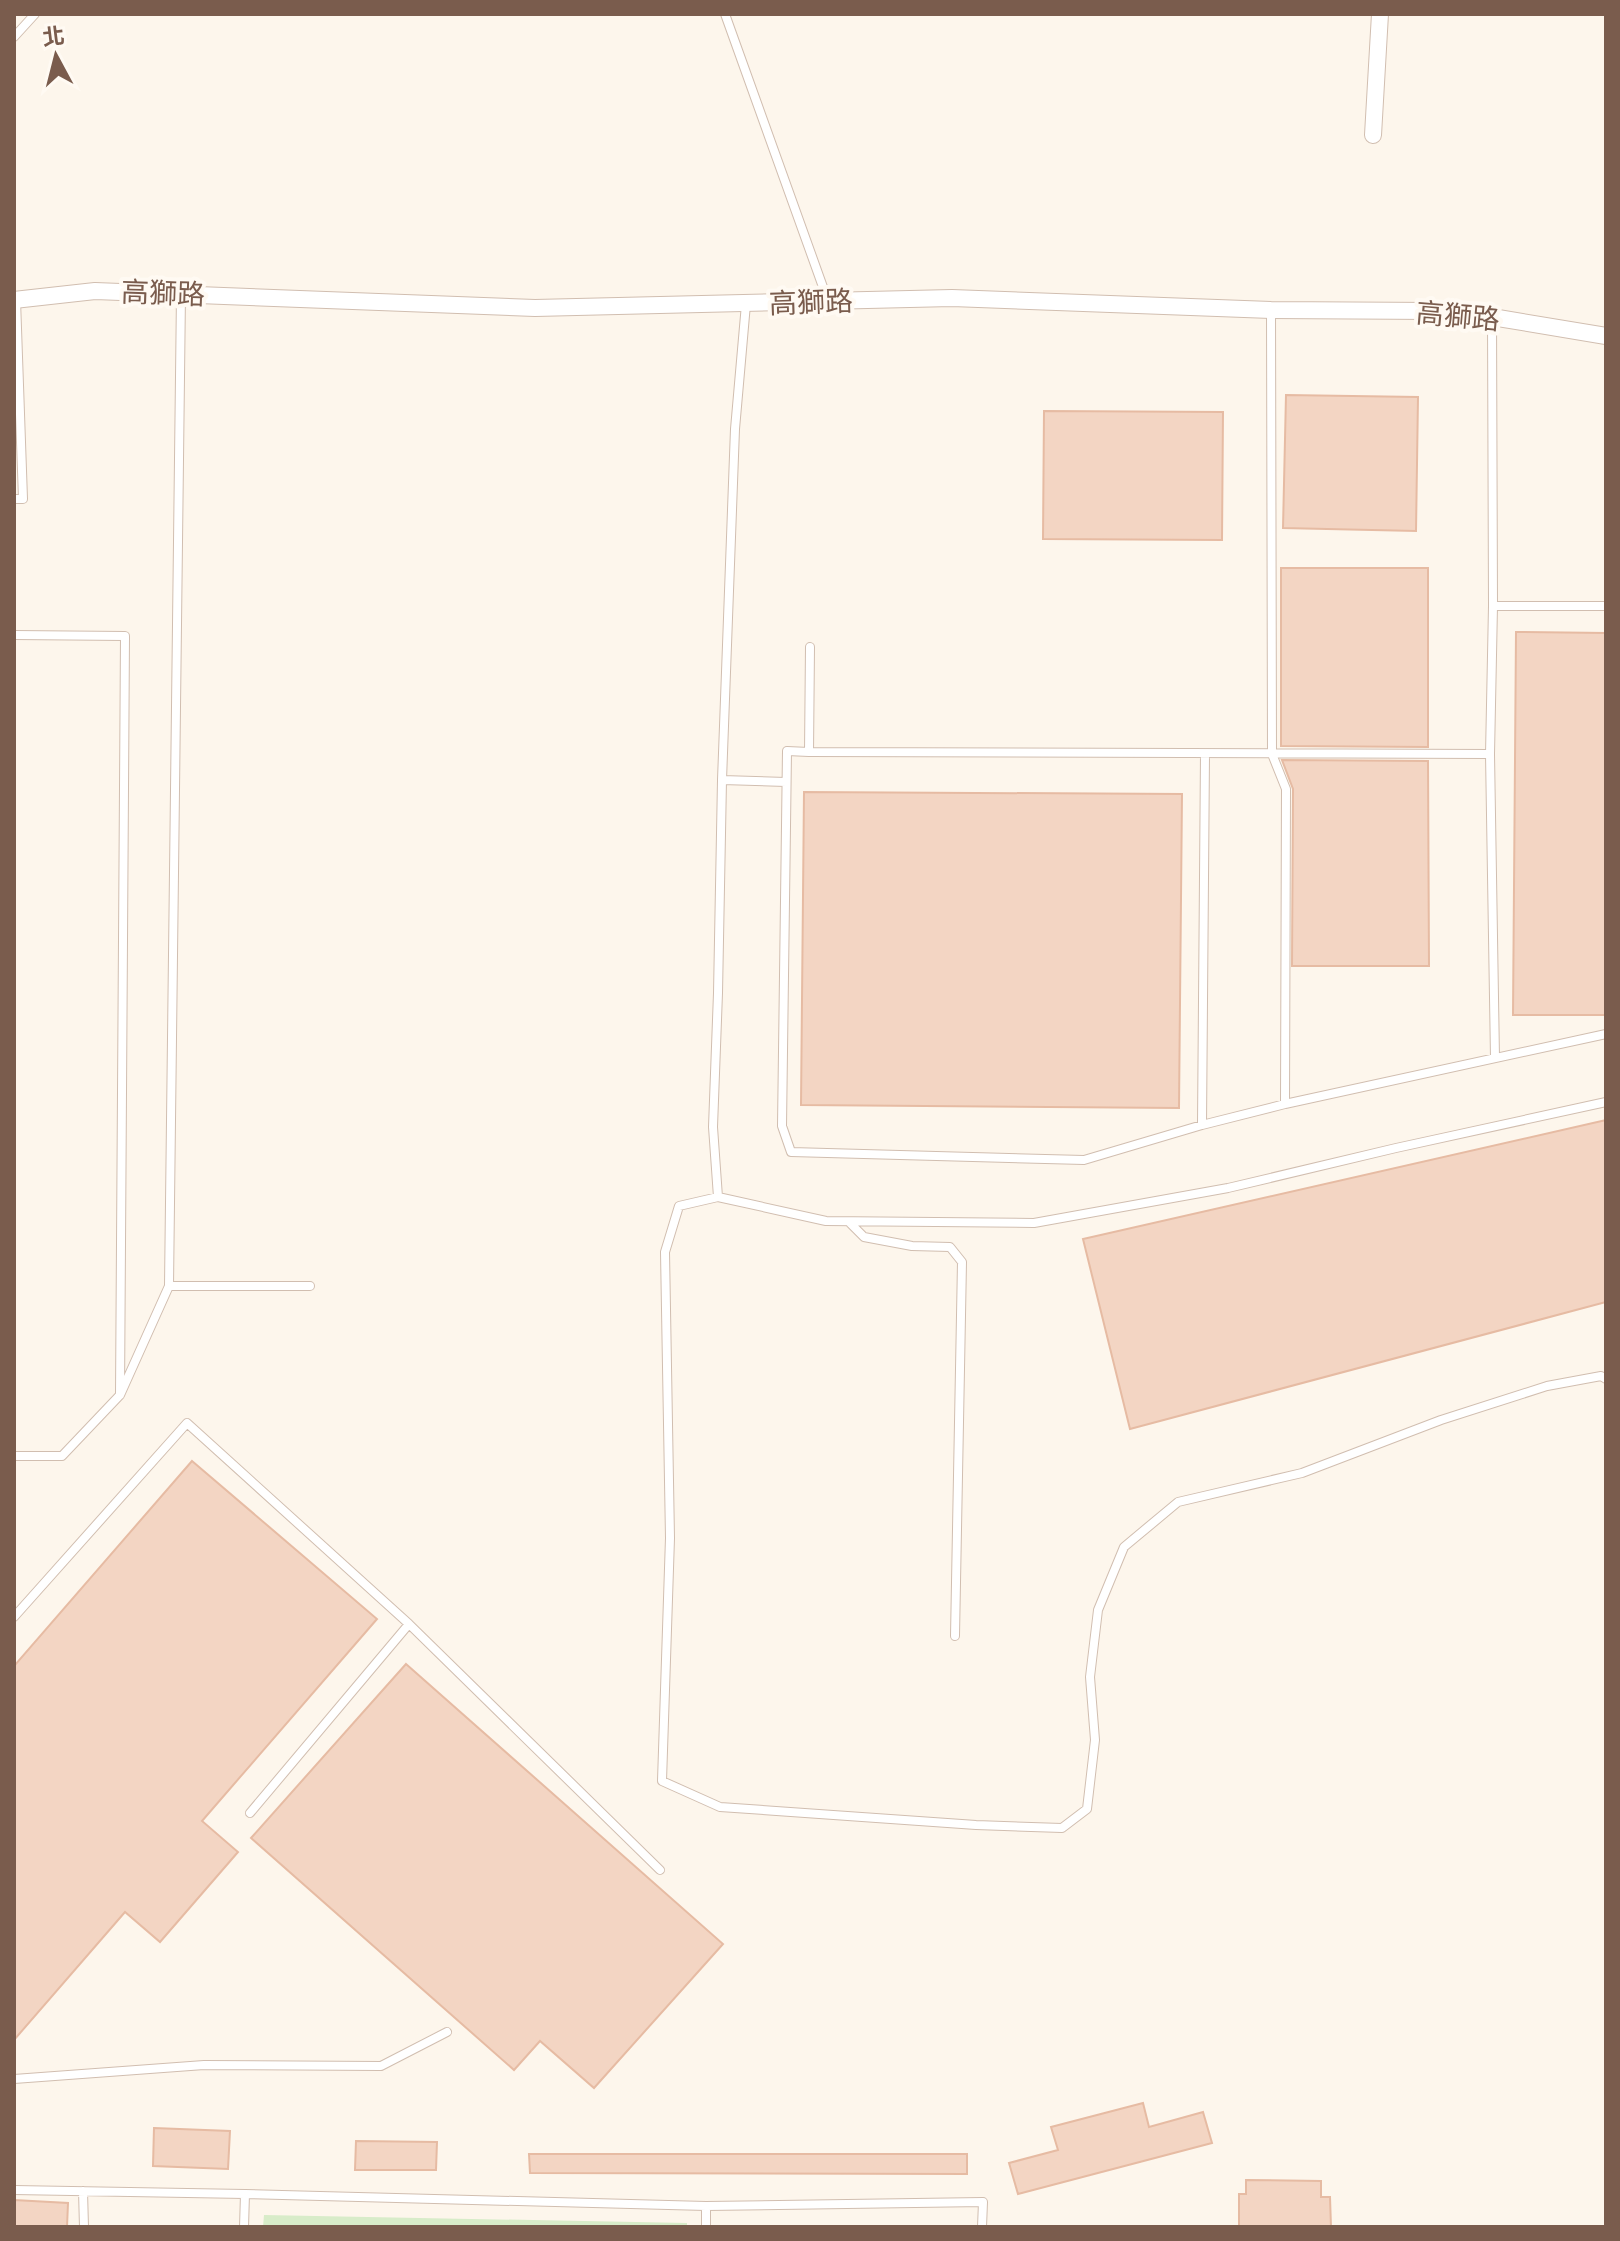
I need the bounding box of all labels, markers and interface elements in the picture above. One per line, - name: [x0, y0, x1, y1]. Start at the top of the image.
- north arrow: [16, 16, 96, 96]
- text: 北: [41, 21, 66, 51]
- street label: 高獅路: [120, 274, 206, 311]
- street label: 高獅路: [768, 283, 854, 320]
- street label: 高獅路: [1415, 294, 1501, 337]

